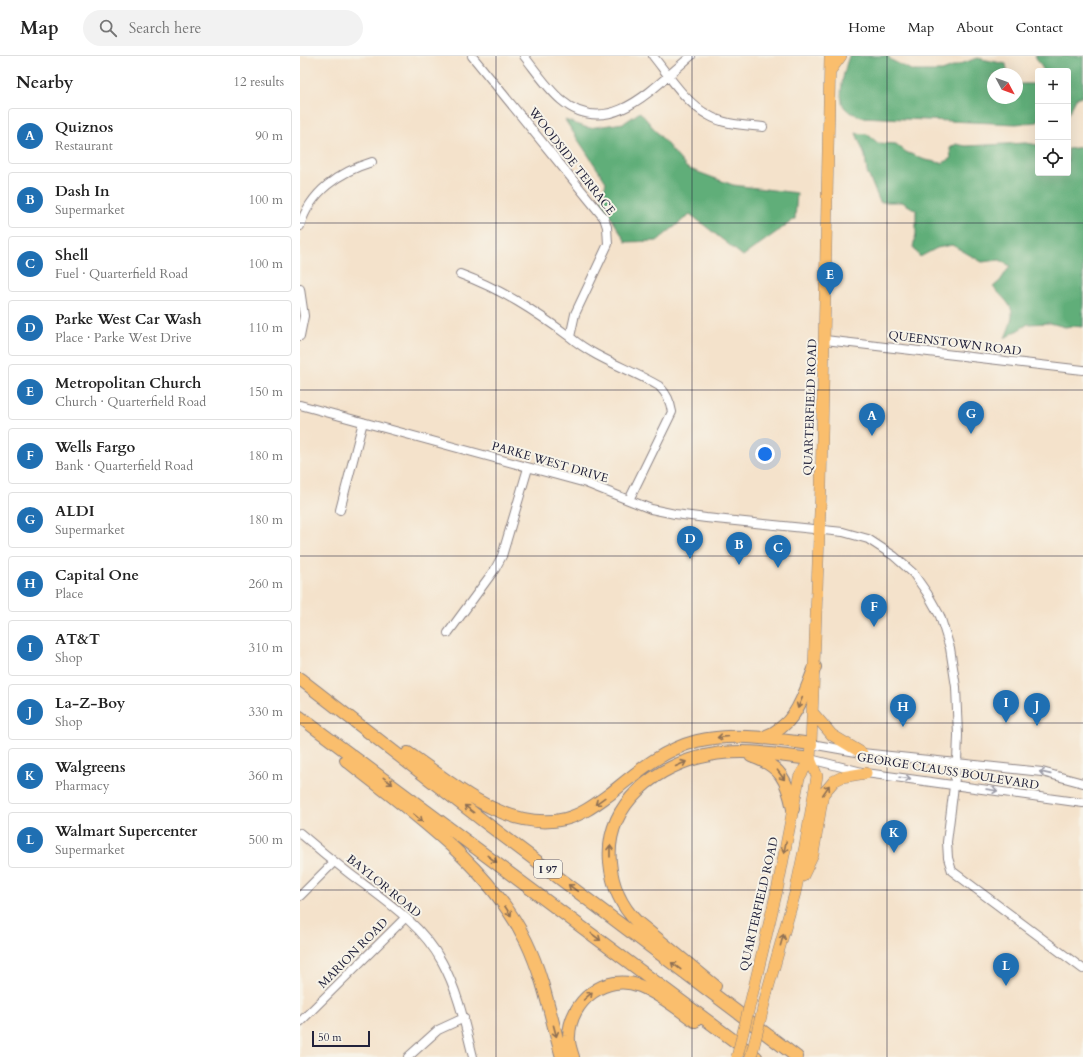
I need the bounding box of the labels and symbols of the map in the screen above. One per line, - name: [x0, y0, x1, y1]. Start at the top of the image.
- north arrow: [987, 68, 1023, 104]
- street label: WOODSIDE TERRACE: [524, 103, 619, 218]
- pin: E: [817, 262, 843, 295]
- street label: QUEENSTOWN ROAD: [887, 327, 1023, 359]
- street label: QUARTERFIELD ROAD: [800, 338, 820, 476]
- pin: G: [958, 401, 984, 434]
- pin: A: [859, 403, 885, 436]
- street label: PARKE WEST DRIVE: [490, 438, 610, 486]
- your location: [755, 444, 775, 464]
- pin: D: [677, 526, 703, 559]
- pin: B: [726, 532, 752, 565]
- pin: C: [765, 535, 791, 568]
- pin: F: [861, 594, 887, 627]
- pin: I: [993, 690, 1019, 723]
- pin: J: [1024, 693, 1050, 726]
- pin: H: [890, 694, 916, 727]
- one-way arrow: [796, 696, 803, 708]
- one-way arrow: [717, 733, 730, 741]
- street label: GEORGE CLAUSS BOULEVARD: [856, 749, 1040, 793]
- one-way arrow: [675, 759, 687, 767]
- one-way arrow: [776, 769, 785, 780]
- one-way arrow: [1039, 769, 1052, 776]
- one-way arrow: [898, 774, 911, 782]
- one-way arrow: [382, 777, 393, 785]
- one-way arrow: [822, 784, 830, 795]
- one-way arrow: [985, 786, 998, 794]
- one-way arrow: [595, 797, 606, 805]
- one-way arrow: [463, 805, 474, 814]
- one-way arrow: [413, 813, 423, 822]
- pin: K: [881, 820, 907, 853]
- street label: QUARTERFIELD ROAD: [736, 835, 782, 973]
- one-way arrow: [781, 841, 789, 854]
- one-way arrow: [606, 845, 613, 858]
- street label: BAYLOR ROAD: [343, 851, 425, 921]
- one-way arrow: [487, 855, 498, 863]
- road number: I 97: [534, 860, 562, 878]
- one-way arrow: [567, 884, 578, 892]
- one-way arrow: [504, 905, 512, 916]
- street label: MARION ROAD: [314, 914, 392, 992]
- one-way arrow: [590, 933, 601, 941]
- one-way arrow: [779, 934, 786, 947]
- pin: L: [993, 953, 1019, 986]
- one-way arrow: [671, 962, 682, 970]
- one-way arrow: [582, 992, 593, 1001]
- one-way arrow: [552, 1024, 559, 1037]
- scale bar: [312, 1029, 370, 1048]

